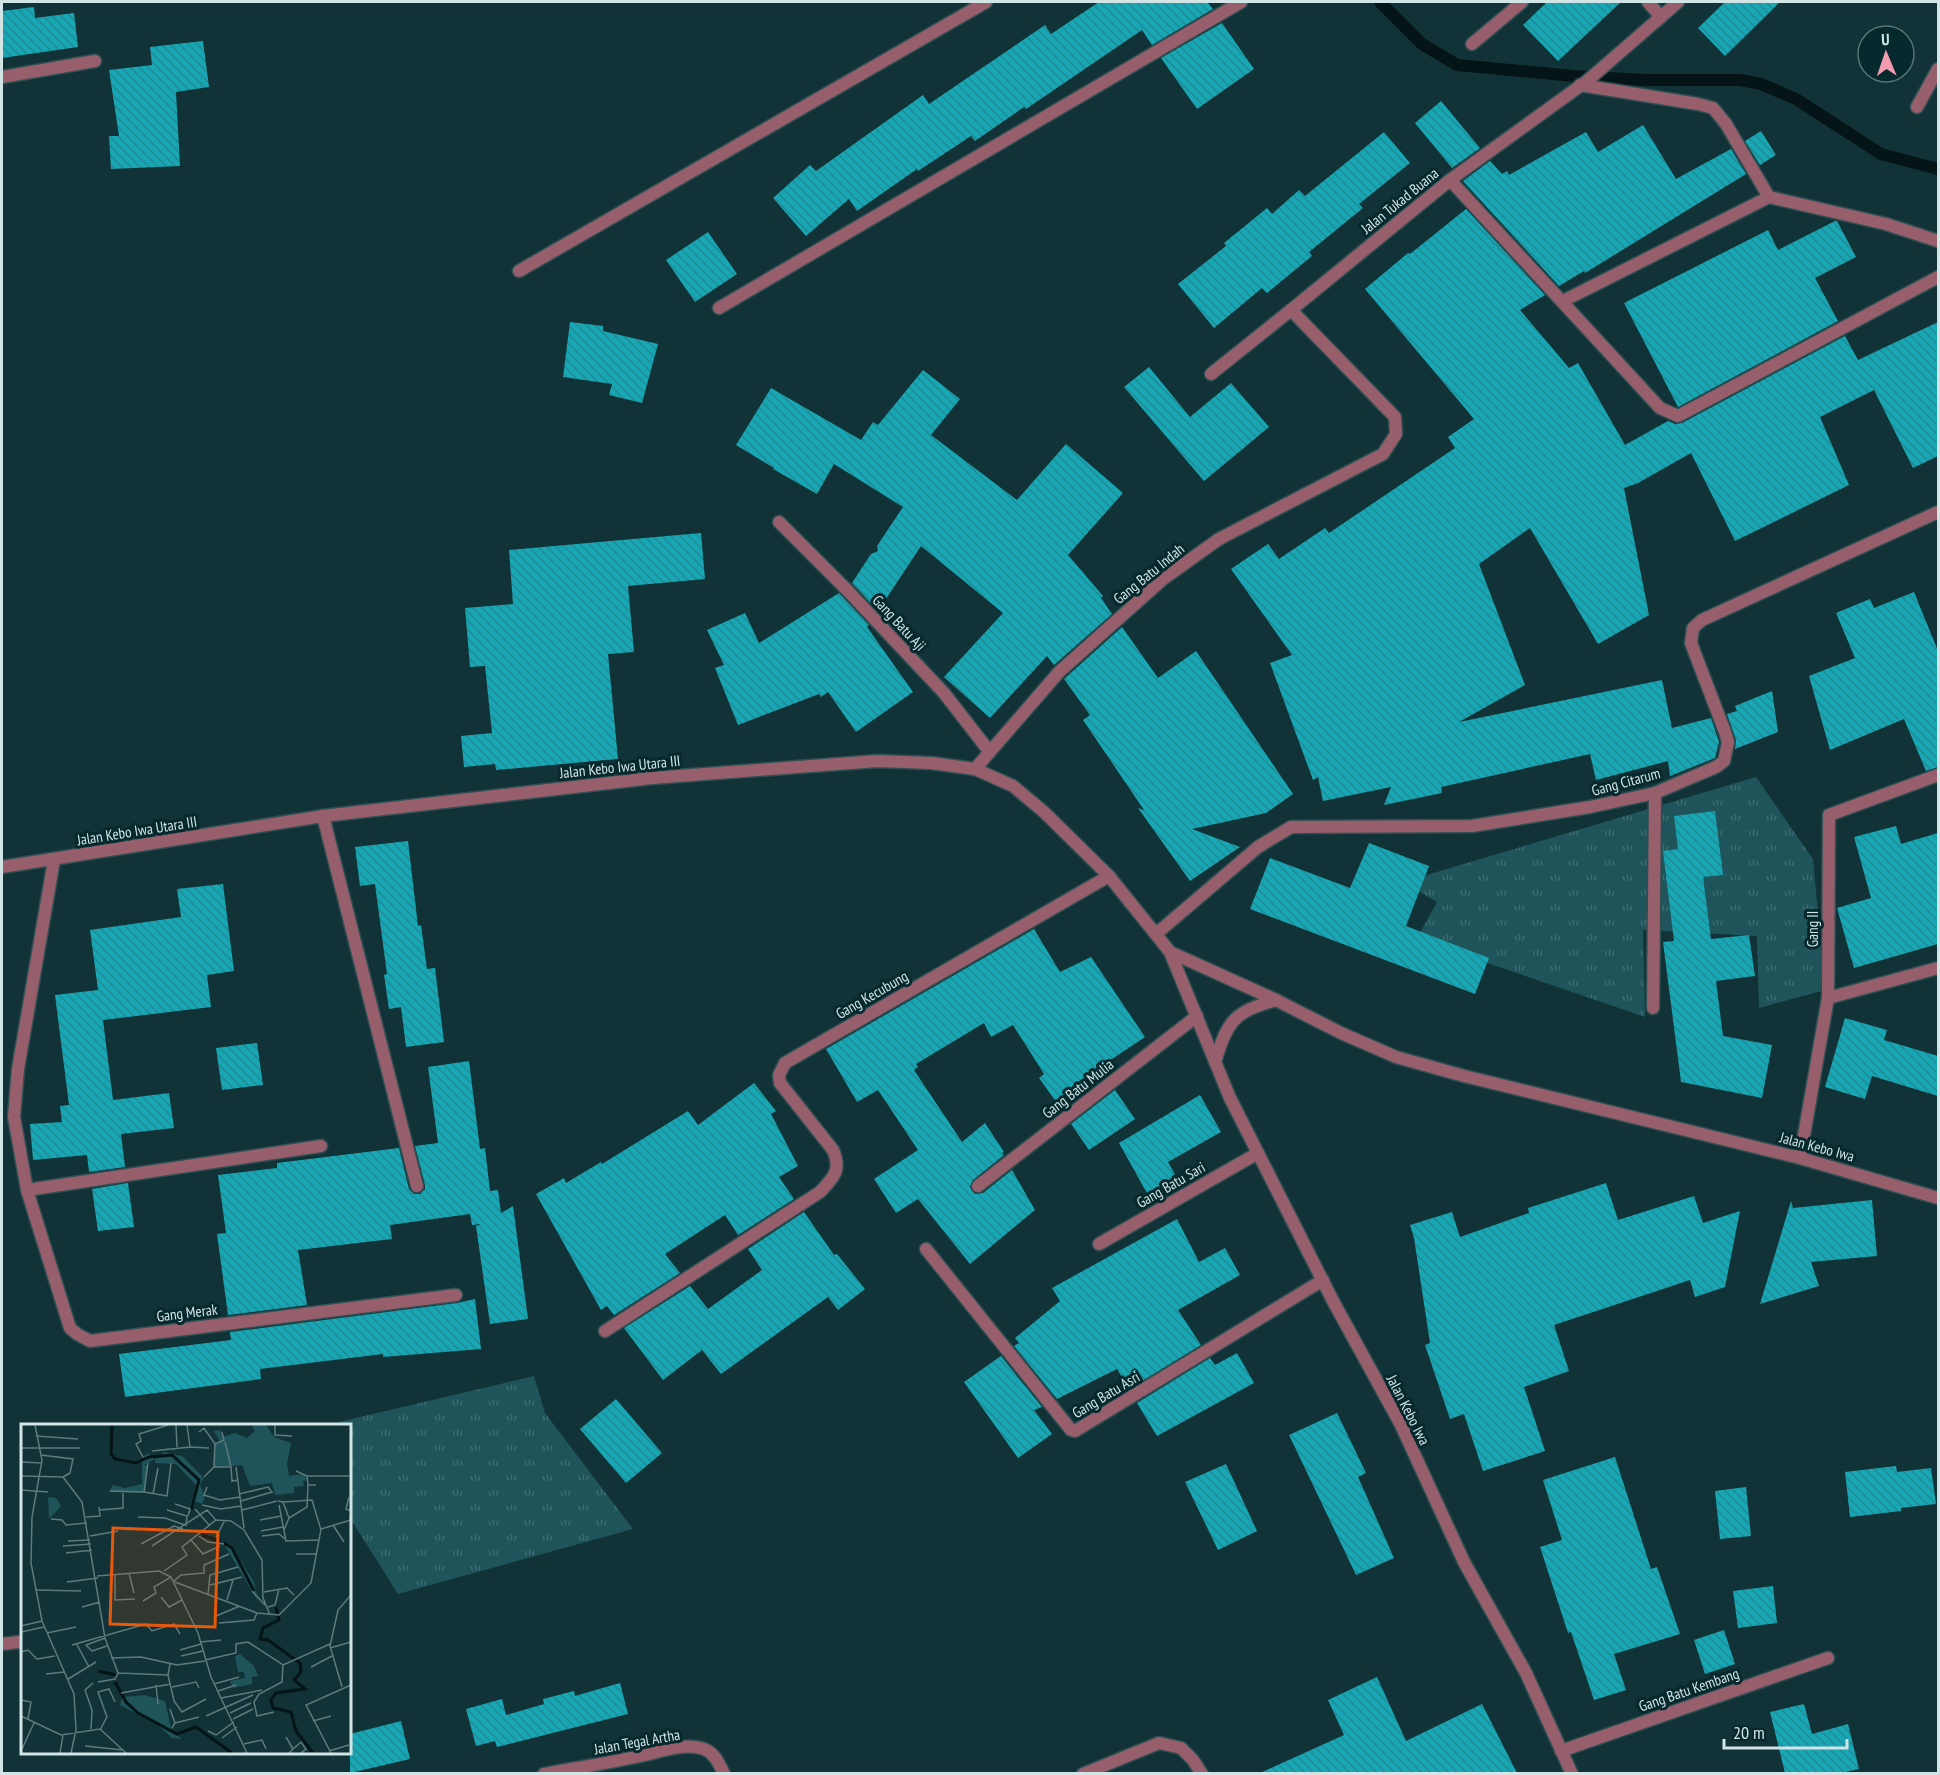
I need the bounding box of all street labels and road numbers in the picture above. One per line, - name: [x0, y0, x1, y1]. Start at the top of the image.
- street label: Jalan Tukad Buana: [1356, 164, 1442, 238]
- street label: Gang Batu Indah: [1109, 539, 1188, 608]
- street label: Gang Batu Aji: [869, 591, 930, 655]
- street label: Jalan Kebo Iwa Utara III: [558, 751, 681, 782]
- street label: Gang Citarum: [1589, 763, 1662, 800]
- street label: Jalan Kebo Iwa Utara III: [75, 812, 198, 850]
- street label: Gang II: [1803, 911, 1822, 947]
- street label: Gang Kecubung: [832, 966, 911, 1023]
- street label: Gang Batu Mulia: [1038, 1055, 1117, 1122]
- street label: Jalan Kebo Iwa: [1777, 1127, 1856, 1166]
- street label: Gang Batu Sari: [1133, 1157, 1209, 1212]
- street label: Gang Merak: [155, 1299, 219, 1326]
- street label: Gang Batu Asri: [1068, 1367, 1143, 1422]
- street label: Jalan Kebo Iwa: [1382, 1371, 1434, 1448]
- street label: Gang Batu Kembang: [1636, 1663, 1742, 1716]
- street label: Jalan Tegal Artha: [592, 1725, 681, 1759]

